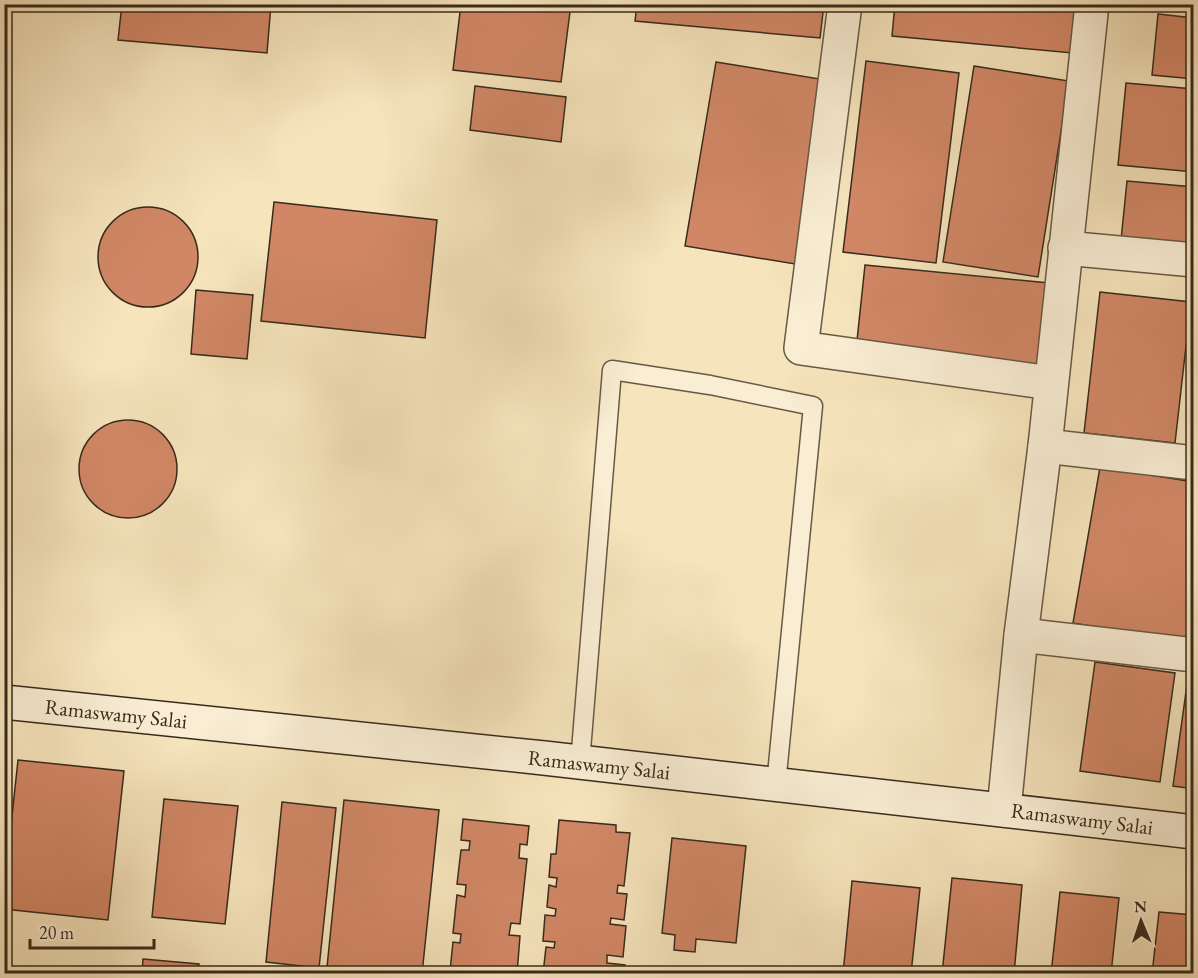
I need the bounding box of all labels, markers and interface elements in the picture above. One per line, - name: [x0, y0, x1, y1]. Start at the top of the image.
- street label: Ramaswamy Salai: [44, 693, 189, 734]
- street label: Ramaswamy Salai: [527, 744, 672, 785]
- street label: Ramaswamy Salai: [1009, 796, 1155, 841]
- north arrow: [1111, 891, 1171, 951]
- text: N: [1134, 896, 1147, 917]
- scale bar: [30, 912, 154, 950]
- text: 20 m: [39, 921, 74, 944]

